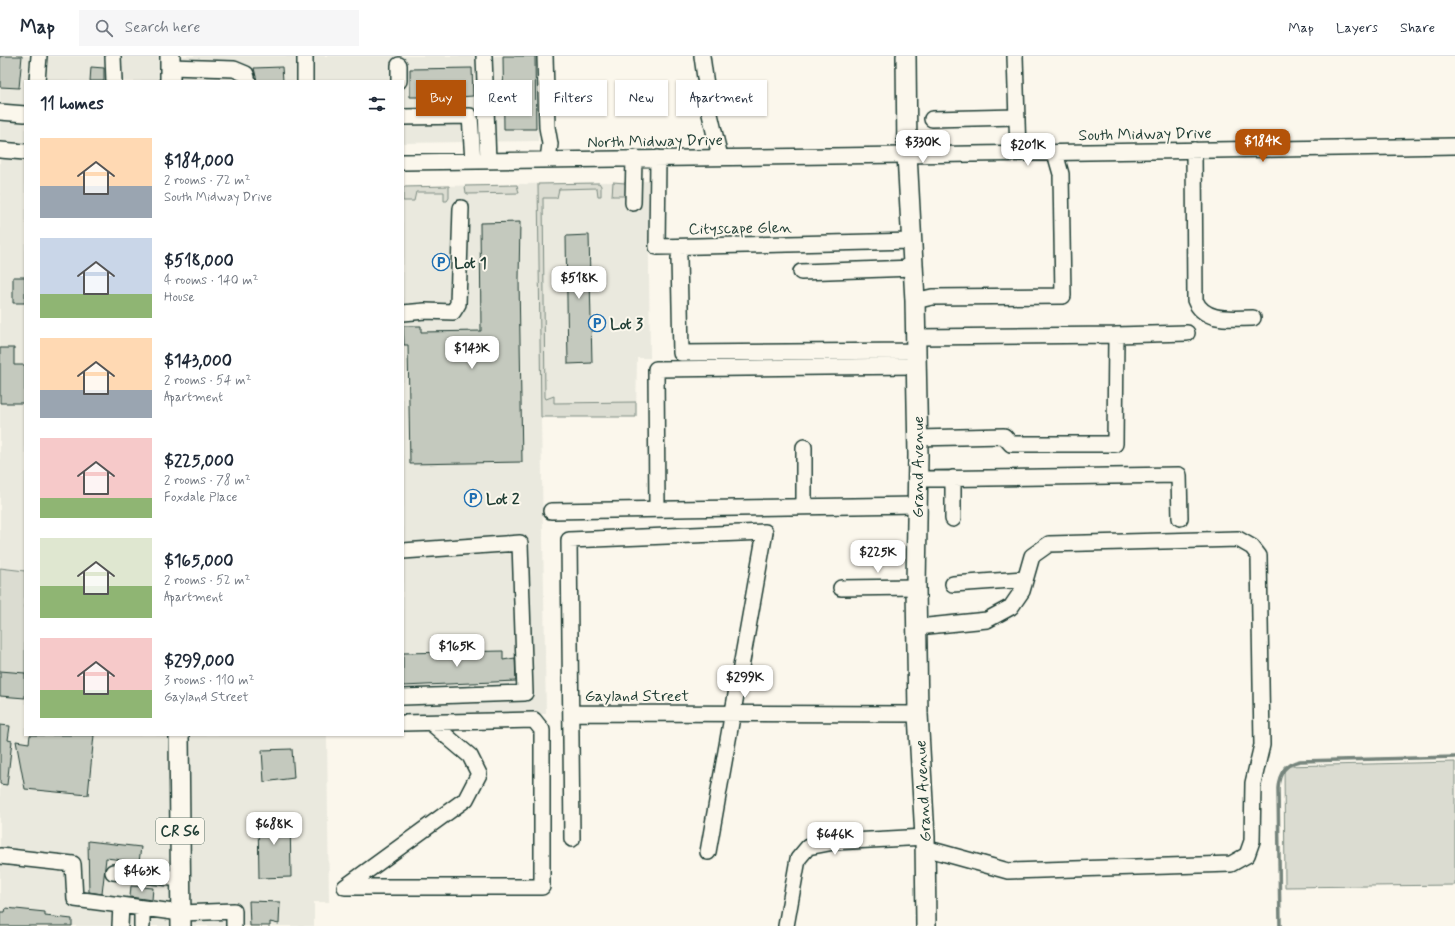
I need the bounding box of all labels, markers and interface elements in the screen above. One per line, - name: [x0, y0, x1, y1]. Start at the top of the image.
- search box: [79, 10, 359, 46]
- text: Map: [20, 15, 55, 40]
- icon: search: [93, 17, 115, 39]
- text: Search here: [125, 18, 200, 38]
- text: Map: [1288, 19, 1314, 37]
- text: Layers: [1336, 19, 1378, 37]
- text: Share: [1400, 19, 1435, 37]
- chip: Buy: [416, 80, 466, 116]
- chip: Rent: [474, 80, 532, 116]
- chip: Filters: [540, 80, 607, 116]
- chip: New: [615, 80, 668, 116]
- chip: Apartment: [676, 80, 767, 116]
- text: 11 homes: [40, 93, 104, 115]
- icon: filters: [366, 93, 388, 115]
- street label: South Midway Drive: [1078, 123, 1212, 146]
- pin: $184K: [1235, 129, 1291, 163]
- street label: North Midway Drive: [587, 130, 723, 153]
- pin: $330K: [895, 130, 951, 164]
- pin: $201K: [1000, 133, 1056, 167]
- text: $184K: [1244, 133, 1282, 150]
- text: $330K: [905, 134, 941, 151]
- text: $201K: [1010, 137, 1046, 154]
- text: $184,000: [164, 150, 234, 172]
- icon: home: [72, 154, 120, 202]
- text: 2 rooms · 72 m²: [164, 172, 250, 189]
- text: South Midway Drive: [164, 189, 272, 206]
- street label: Cityscape Glen: [688, 217, 792, 240]
- text: $518,000: [164, 250, 234, 272]
- parking icon: Lot 1: [431, 252, 451, 272]
- place label: Lot 1: [454, 253, 487, 274]
- icon: home: [72, 254, 120, 302]
- pin: $518K: [551, 266, 607, 300]
- text: $518K: [560, 270, 598, 287]
- text: 4 rooms · 140 m²: [164, 272, 258, 289]
- text: House: [164, 289, 195, 306]
- parking icon: Lot 3: [587, 313, 607, 333]
- place label: Lot 3: [610, 314, 644, 335]
- pin: $143K: [444, 336, 500, 370]
- text: $143K: [454, 340, 490, 357]
- text: $143,000: [164, 350, 232, 372]
- icon: home: [72, 354, 120, 402]
- text: 2 rooms · 54 m²: [164, 372, 251, 389]
- text: Apartment: [164, 389, 223, 406]
- street label: Grand Avenue: [908, 416, 929, 518]
- text: $225,000: [164, 450, 234, 472]
- icon: home: [72, 454, 120, 502]
- text: 2 rooms · 78 m²: [164, 472, 251, 489]
- parking icon: Lot 2: [463, 488, 483, 508]
- text: Foxdale Place: [164, 489, 237, 506]
- place label: Lot 2: [486, 489, 520, 510]
- pin: $225K: [850, 540, 906, 574]
- text: $225K: [859, 544, 897, 561]
- text: $165,000: [164, 550, 234, 572]
- icon: home: [72, 554, 120, 602]
- text: 2 rooms · 52 m²: [164, 572, 250, 589]
- text: Apartment: [164, 589, 223, 606]
- pin: $165K: [429, 634, 485, 668]
- text: $165K: [438, 638, 476, 655]
- text: $299,000: [164, 650, 235, 672]
- icon: home: [72, 654, 120, 702]
- pin: $299K: [717, 665, 773, 699]
- text: $299K: [726, 669, 764, 686]
- text: 3 rooms · 110 m²: [164, 672, 254, 689]
- street label: Gayland Street: [585, 686, 690, 707]
- text: Gayland Street: [164, 689, 249, 706]
- street label: Grand Avenue: [910, 739, 937, 842]
- pin: $688K: [246, 812, 302, 846]
- text: $688K: [255, 816, 293, 833]
- road number: CR S6: [156, 818, 204, 844]
- pin: $646K: [807, 822, 863, 856]
- text: $646K: [816, 826, 854, 843]
- pin: $463K: [114, 859, 170, 893]
- text: $463K: [124, 863, 160, 880]

